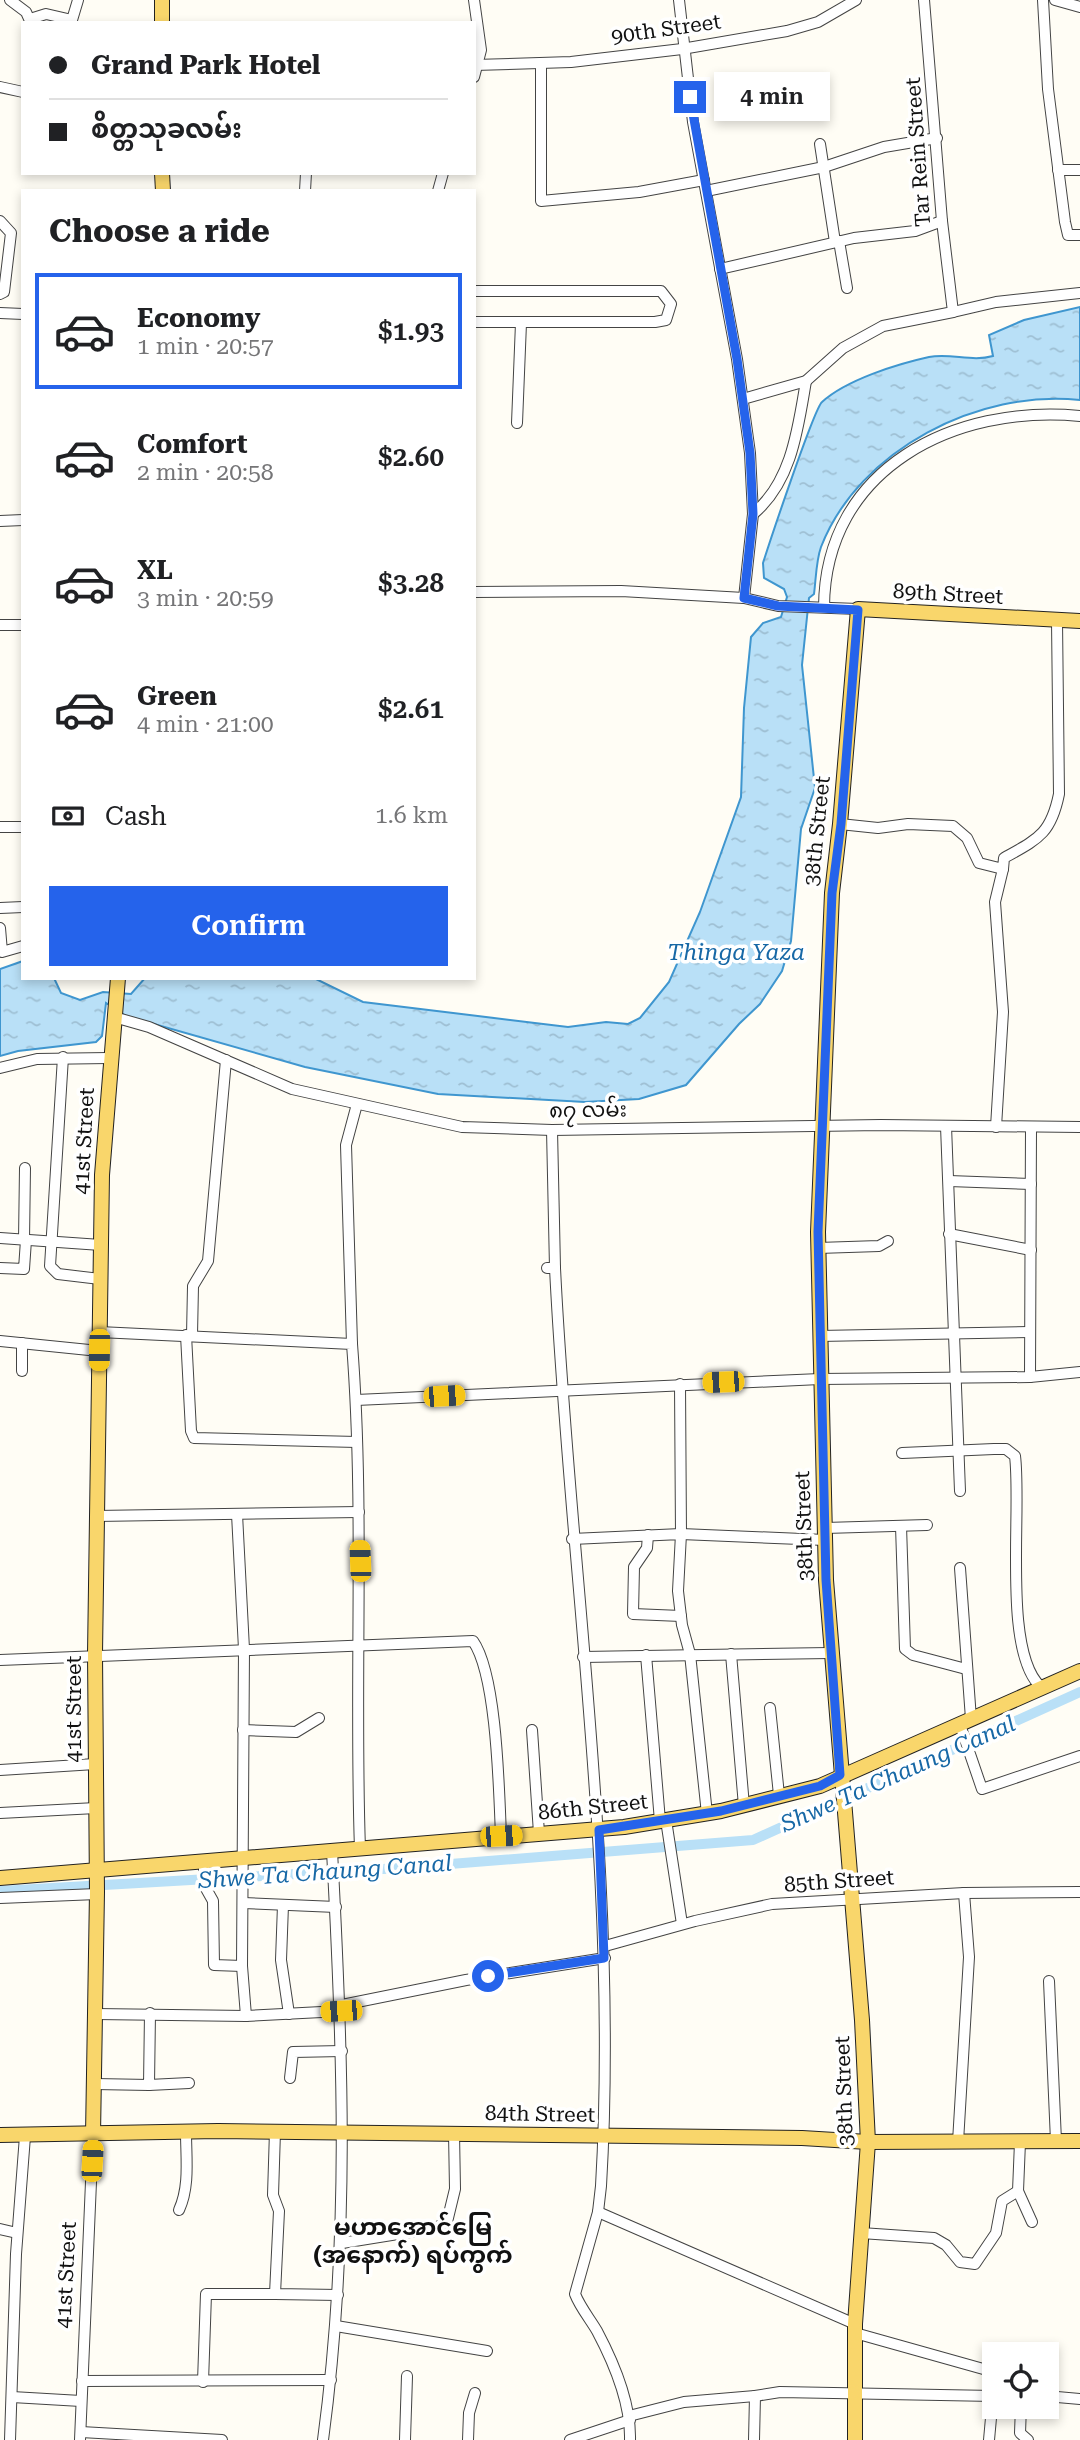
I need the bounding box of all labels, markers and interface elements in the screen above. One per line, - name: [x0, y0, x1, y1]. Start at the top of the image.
- street label: 90th Street: [610, 9, 723, 49]
- text: Grand Park Hotel: [91, 50, 320, 80]
- callout: 4 min: [714, 72, 830, 122]
- street label: Tar Rein Street: [901, 76, 935, 227]
- route end: [674, 81, 706, 113]
- text: 4 min: [740, 83, 804, 110]
- text: စိတ္တသုခလမ်း: [91, 114, 242, 144]
- text: Choose a ride: [49, 212, 270, 250]
- icon: car: [53, 300, 116, 363]
- text: Economy: [137, 303, 260, 333]
- text: $1.93: [378, 316, 444, 346]
- text: 1 min · 20:57: [137, 333, 274, 360]
- icon: car: [53, 426, 116, 489]
- text: Comfort: [137, 429, 247, 459]
- text: $2.60: [378, 442, 444, 472]
- text: 2 min · 20:58: [137, 459, 274, 486]
- icon: car: [53, 552, 116, 615]
- text: XL: [137, 555, 173, 585]
- text: $3.28: [378, 568, 444, 598]
- street label: 89th Street: [892, 579, 1004, 609]
- text: 3 min · 20:59: [137, 585, 274, 612]
- icon: car: [53, 678, 116, 741]
- text: Green: [137, 681, 217, 711]
- text: $2.61: [378, 694, 444, 724]
- text: 4 min · 21:00: [137, 711, 274, 738]
- street label: 38th Street: [799, 775, 835, 887]
- icon: cash: [49, 797, 87, 835]
- text: Cash: [105, 801, 167, 831]
- text: 1.6 km: [375, 802, 448, 829]
- button: Confirm: [49, 886, 448, 966]
- water label: Thinga Yaza: [667, 939, 805, 966]
- street label: 41st Street: [69, 1087, 99, 1195]
- street label: ၈၇ လမ်း: [549, 1093, 627, 1128]
- car: [89, 1329, 110, 1371]
- car: [702, 1371, 745, 1393]
- car: [423, 1384, 466, 1408]
- street label: 38th Street: [790, 1470, 818, 1582]
- car: [349, 1540, 372, 1582]
- street label: 41st Street: [62, 1655, 86, 1762]
- water label: Shwe Ta Chaung Canal: [776, 1710, 1020, 1838]
- street label: 86th Street: [537, 1789, 649, 1825]
- car: [480, 1824, 523, 1848]
- water label: Shwe Ta Chaung Canal: [196, 1850, 453, 1894]
- street label: 85th Street: [783, 1865, 895, 1897]
- route start: [472, 1960, 504, 1992]
- car: [320, 1999, 363, 2023]
- street label: 38th Street: [830, 2035, 858, 2147]
- street label: 84th Street: [485, 2101, 596, 2127]
- car: [81, 2139, 104, 2183]
- district label: မဟာအောင်မြေ (အနောက်) ရပ်ကွက်: [313, 2211, 513, 2274]
- street label: 41st Street: [51, 2221, 81, 2329]
- map controls: [982, 2342, 1059, 2419]
- button: locate: [982, 2342, 1059, 2419]

